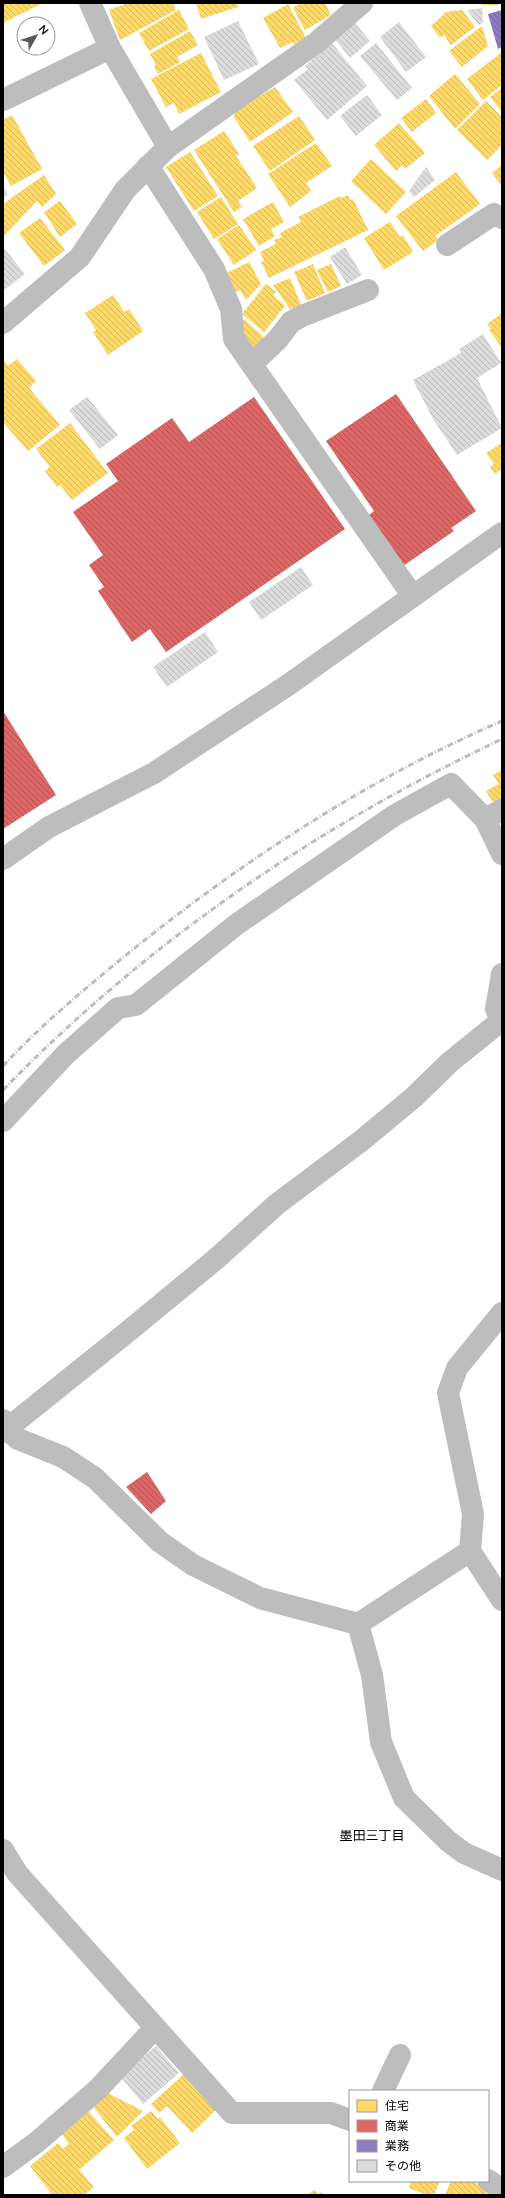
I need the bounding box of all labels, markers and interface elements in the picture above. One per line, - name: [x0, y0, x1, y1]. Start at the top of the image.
- north arrow: [16, 16, 56, 56]
- text: N: [36, 22, 52, 37]
- district label: 墨田三丁目: [339, 1827, 405, 1843]
- legend: [349, 2090, 489, 2182]
- text: 住宅: [385, 2098, 409, 2113]
- text: 商業: [385, 2118, 409, 2133]
- text: 業務: [385, 2138, 409, 2153]
- text: その他: [385, 2158, 421, 2173]

